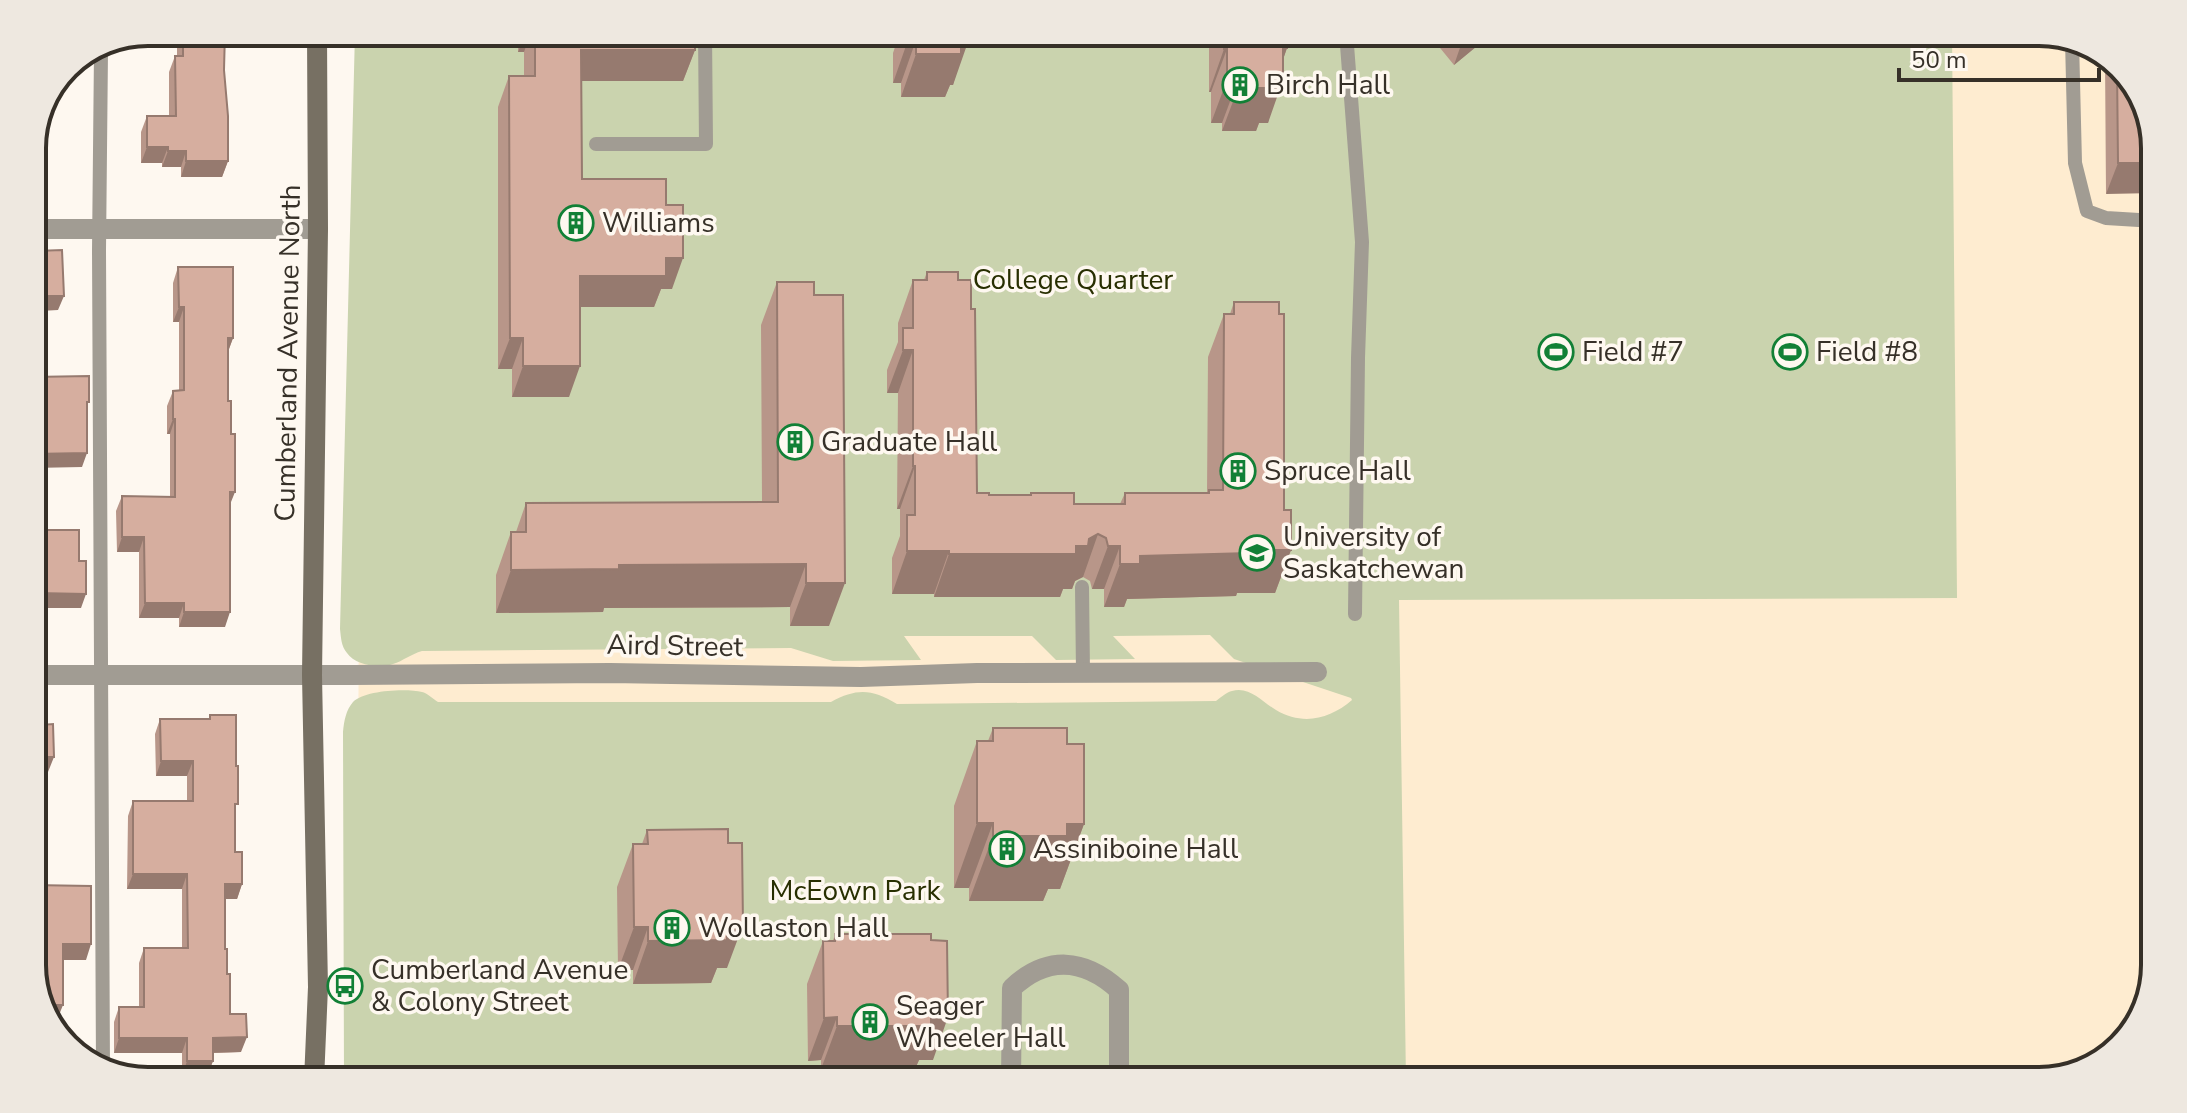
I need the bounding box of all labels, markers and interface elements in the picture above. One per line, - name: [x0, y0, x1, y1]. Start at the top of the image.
- scale bar: [1899, 32, 2099, 82]
- text: 50 m: [1911, 44, 1967, 76]
- building icon: Birch Hall: [1221, 66, 1259, 104]
- place label: Birch Hall: [1266, 66, 1391, 104]
- street label: Cumberland Avenue North: [266, 184, 310, 522]
- building icon: Williams: [557, 204, 595, 242]
- place label: Williams: [602, 204, 715, 242]
- park label: College Quarter: [973, 261, 1173, 299]
- sports icon: Field #7: [1537, 333, 1575, 371]
- place label: Field #7: [1582, 333, 1684, 371]
- sports icon: Field #8: [1771, 333, 1809, 371]
- place label: Field #8: [1816, 333, 1918, 371]
- building icon: Graduate Hall: [776, 423, 814, 461]
- place label: Graduate Hall: [821, 423, 998, 461]
- building icon: Spruce Hall: [1219, 452, 1257, 490]
- place label: Spruce Hall: [1264, 452, 1411, 490]
- place label: University of Saskatchewan: [1283, 518, 1465, 588]
- school or university icon: University of Saskatchewan: [1238, 534, 1276, 572]
- street label: Aird Street: [606, 626, 744, 666]
- building icon: Assiniboine Hall: [988, 830, 1026, 868]
- place label: Assiniboine Hall: [1033, 830, 1239, 868]
- park label: McEown Park: [769, 872, 942, 910]
- building icon: Wollaston Hall: [653, 909, 691, 947]
- place label: Wollaston Hall: [698, 909, 889, 947]
- place label: Cumberland Avenue & Colony Street: [371, 951, 628, 1021]
- bus stop icon: Cumberland Avenue & Colony Street: [326, 967, 364, 1005]
- place label: Seager Wheeler Hall: [896, 987, 1066, 1057]
- building icon: Seager Wheeler Hall: [851, 1003, 889, 1041]

